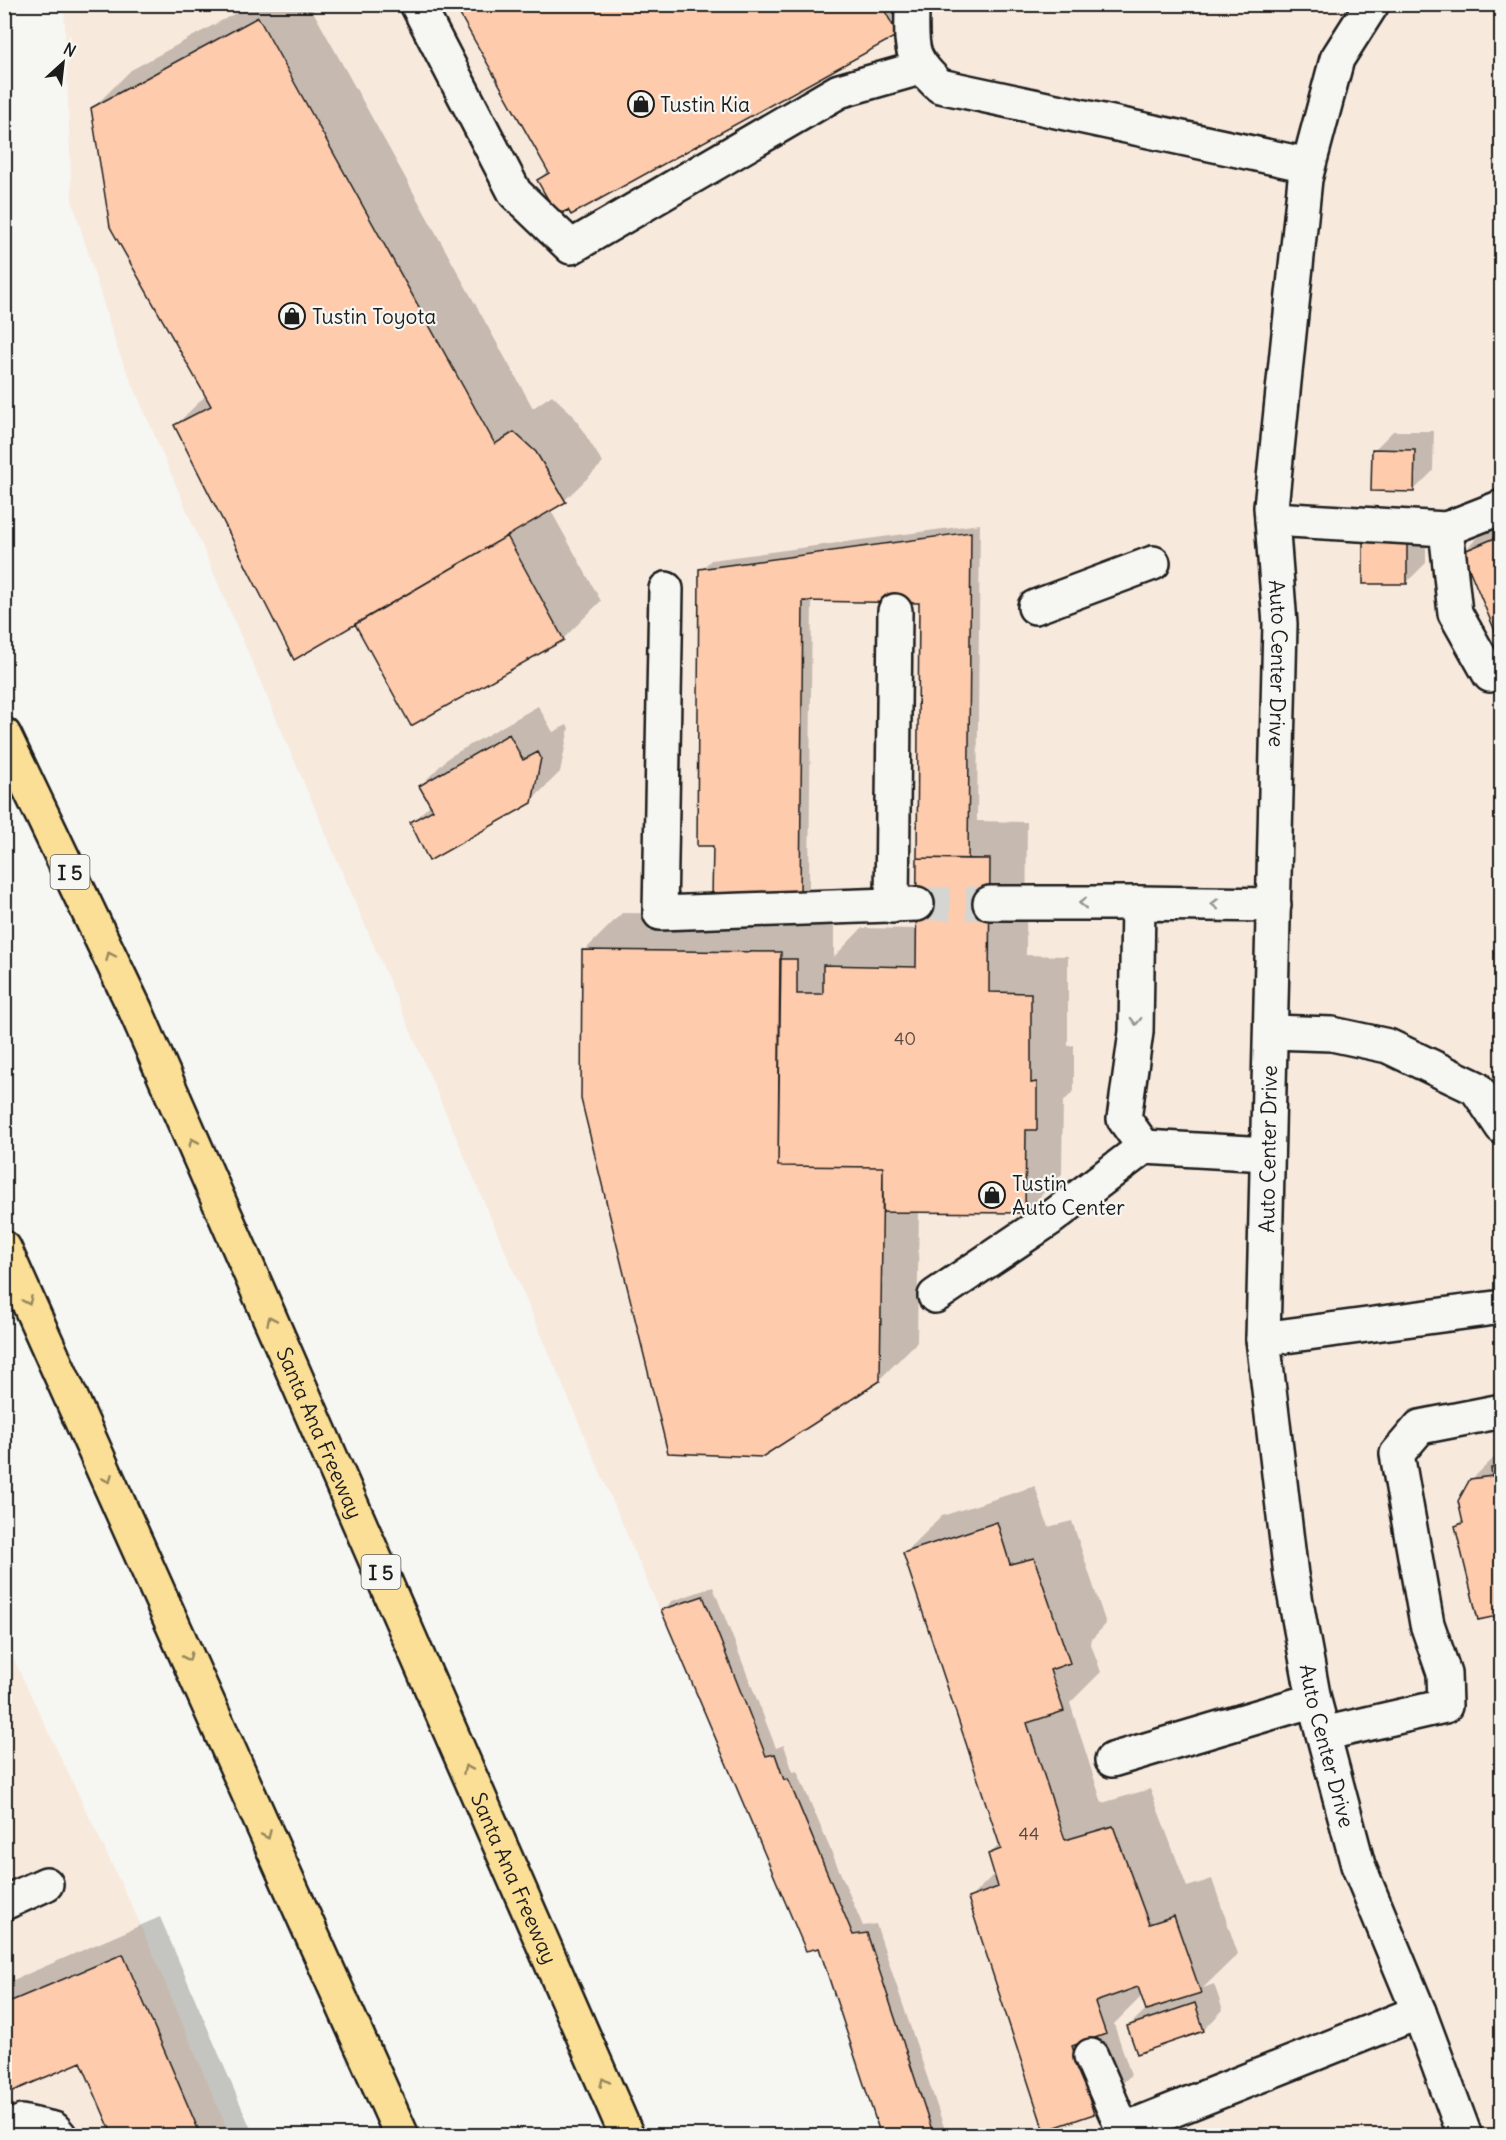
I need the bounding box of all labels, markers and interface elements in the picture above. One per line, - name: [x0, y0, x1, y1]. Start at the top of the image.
- north arrow: [33, 33, 93, 93]
- text: N: [60, 38, 79, 61]
- shop icon: Tustin Kia: [626, 89, 656, 119]
- place label: Tustin Kia: [660, 91, 750, 118]
- shop icon: Tustin Toyota: [277, 301, 307, 331]
- place label: Tustin Toyota: [312, 303, 436, 330]
- street label: Auto Center Drive: [1263, 579, 1293, 748]
- road number: I 5: [50, 855, 90, 889]
- one-way arrow: [1078, 897, 1087, 909]
- one-way arrow: [1211, 898, 1220, 910]
- one-way arrow: [105, 951, 117, 962]
- one-way arrow: [1130, 1016, 1142, 1025]
- house number: 40: [894, 1027, 916, 1050]
- street label: Auto Center Drive: [1253, 1065, 1283, 1233]
- one-way arrow: [188, 1137, 200, 1148]
- place label: Tustin Auto Center: [1012, 1170, 1125, 1221]
- shop icon: Tustin Auto Center: [977, 1180, 1007, 1210]
- one-way arrow: [21, 1295, 33, 1306]
- one-way arrow: [266, 1316, 278, 1327]
- street label: Santa Ana Freeway: [271, 1343, 369, 1523]
- one-way arrow: [101, 1473, 113, 1484]
- road number: I 5: [362, 1555, 400, 1589]
- one-way arrow: [180, 1651, 192, 1662]
- street label: Auto Center Drive: [1294, 1662, 1361, 1830]
- one-way arrow: [462, 1764, 474, 1775]
- street label: Santa Ana Freeway: [465, 1788, 564, 1968]
- house number: 44: [1019, 1822, 1039, 1845]
- one-way arrow: [260, 1829, 272, 1840]
- one-way arrow: [599, 2077, 611, 2088]

